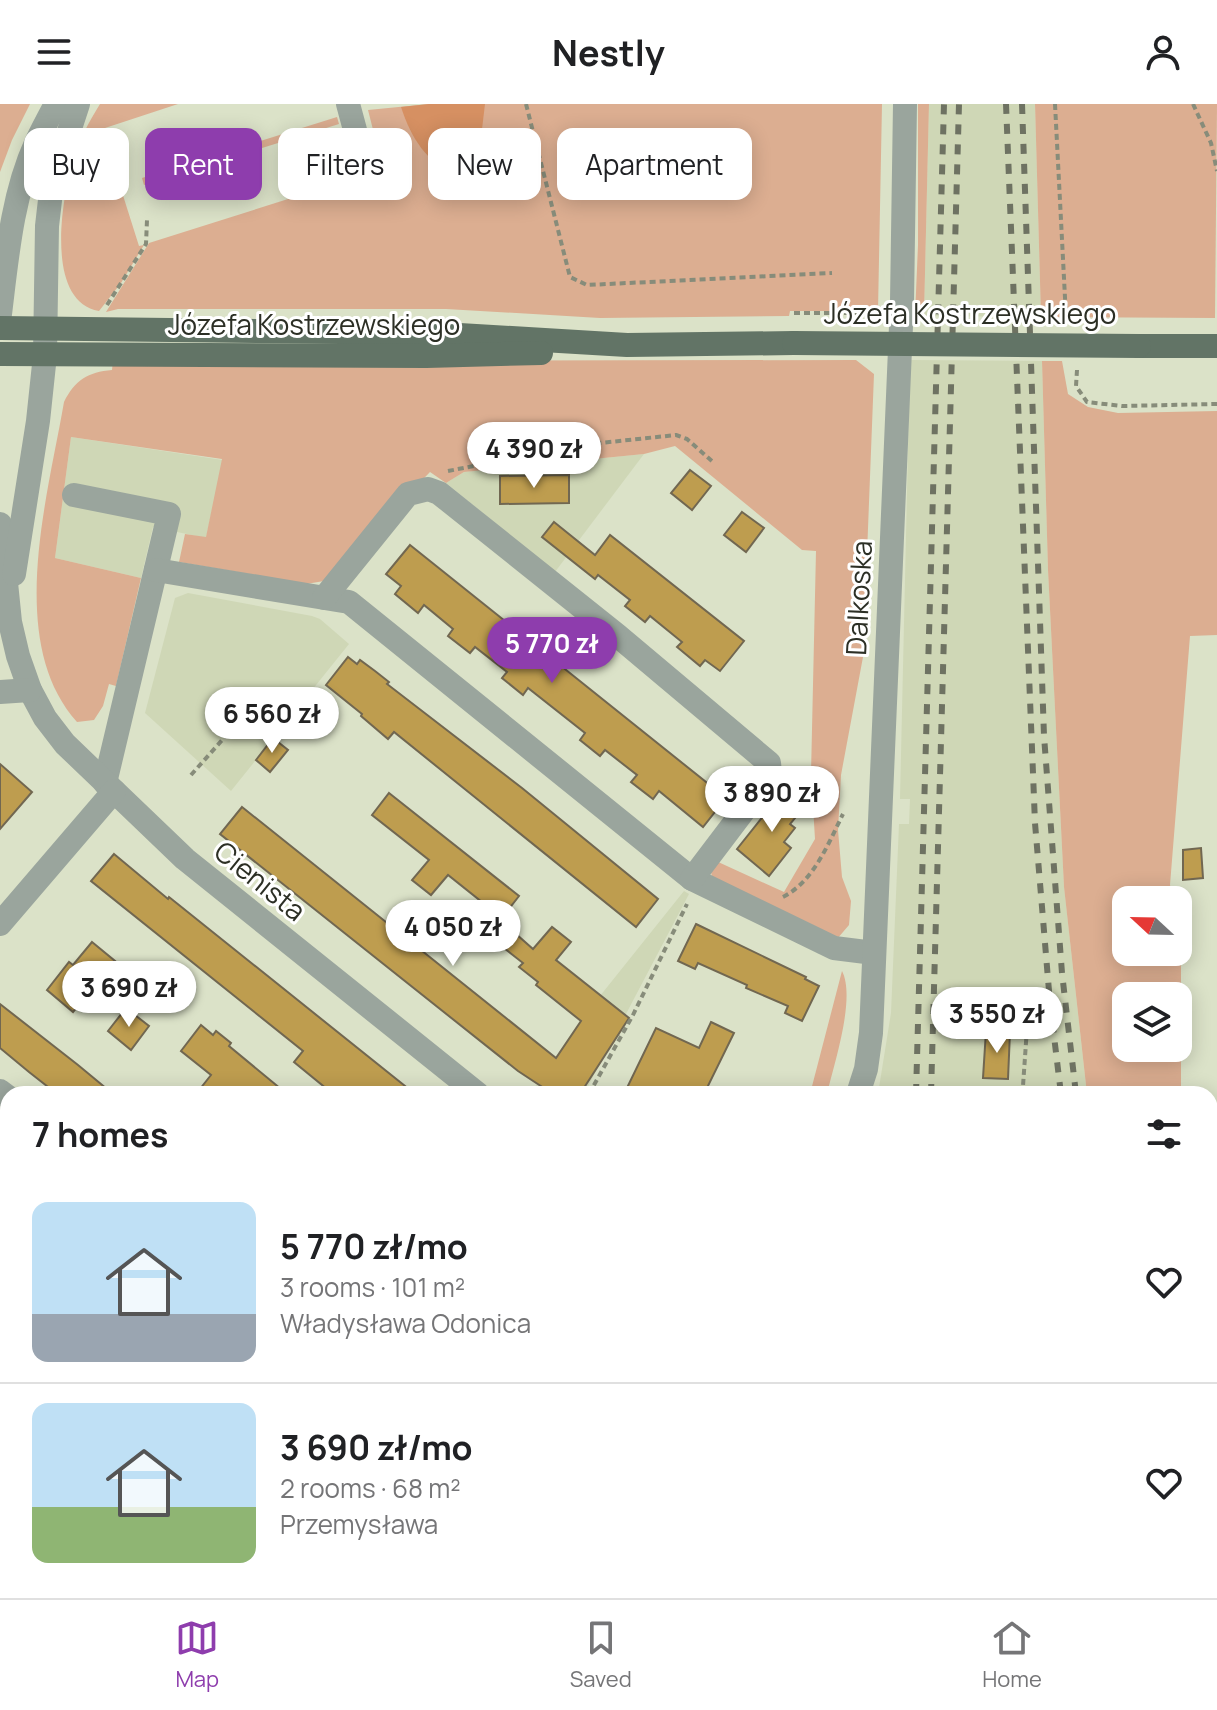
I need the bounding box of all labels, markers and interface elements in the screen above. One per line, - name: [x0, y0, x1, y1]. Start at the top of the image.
- text: Nestly: [552, 28, 665, 77]
- icon: menu: [32, 30, 76, 74]
- icon: person: [1141, 30, 1185, 74]
- chip: Buy: [24, 128, 129, 200]
- chip: Rent: [145, 128, 262, 200]
- chip: Filters: [278, 128, 412, 200]
- chip: New: [428, 128, 541, 200]
- chip: Apartment: [557, 128, 752, 200]
- street label: Józefa Kostrzewskiego: [824, 294, 1116, 332]
- street label: Józefa Kostrzewskiego: [168, 305, 460, 343]
- pin: 4 390 zł: [451, 422, 617, 490]
- text: 4 390 zł: [485, 430, 583, 466]
- street label: Dalkoska: [836, 539, 880, 656]
- pin: 5 770 zł: [469, 617, 635, 685]
- text: 5 770 zł: [505, 625, 599, 661]
- pin: 6 560 zł: [189, 687, 355, 755]
- text: 6 560 zł: [223, 695, 321, 731]
- pin: 3 890 zł: [689, 766, 855, 834]
- text: 3 890 zł: [723, 774, 821, 810]
- street label: Cienista: [207, 832, 314, 929]
- north arrow: [1112, 886, 1192, 966]
- map controls: [1112, 886, 1192, 1062]
- pin: 4 050 zł: [370, 900, 536, 968]
- text: 4 050 zł: [404, 908, 502, 944]
- pin: 3 690 zł: [46, 961, 212, 1029]
- text: 3 690 zł: [80, 969, 178, 1005]
- button: layers: [1112, 982, 1192, 1062]
- pin: 3 550 zł: [914, 987, 1080, 1055]
- text: 3 550 zł: [949, 995, 1045, 1031]
- text: 7 homes: [32, 1111, 168, 1157]
- icon: filters: [1142, 1112, 1186, 1156]
- text: 5 770 zł/mo: [280, 1223, 468, 1269]
- icon: home: [96, 1234, 192, 1330]
- icon: heart: [1142, 1260, 1186, 1304]
- text: 3 rooms · 101 m²: [280, 1269, 465, 1305]
- text: Władysława Odonica: [280, 1305, 531, 1341]
- text: 3 690 zł/mo: [280, 1424, 472, 1470]
- icon: home: [96, 1435, 192, 1531]
- icon: heart: [1142, 1461, 1186, 1505]
- text: 2 rooms · 68 m²: [280, 1470, 461, 1506]
- text: Przemysława: [280, 1506, 438, 1542]
- tab: Map: [175, 1616, 219, 1694]
- tab: Saved: [570, 1616, 632, 1694]
- tab: Home: [982, 1616, 1042, 1694]

